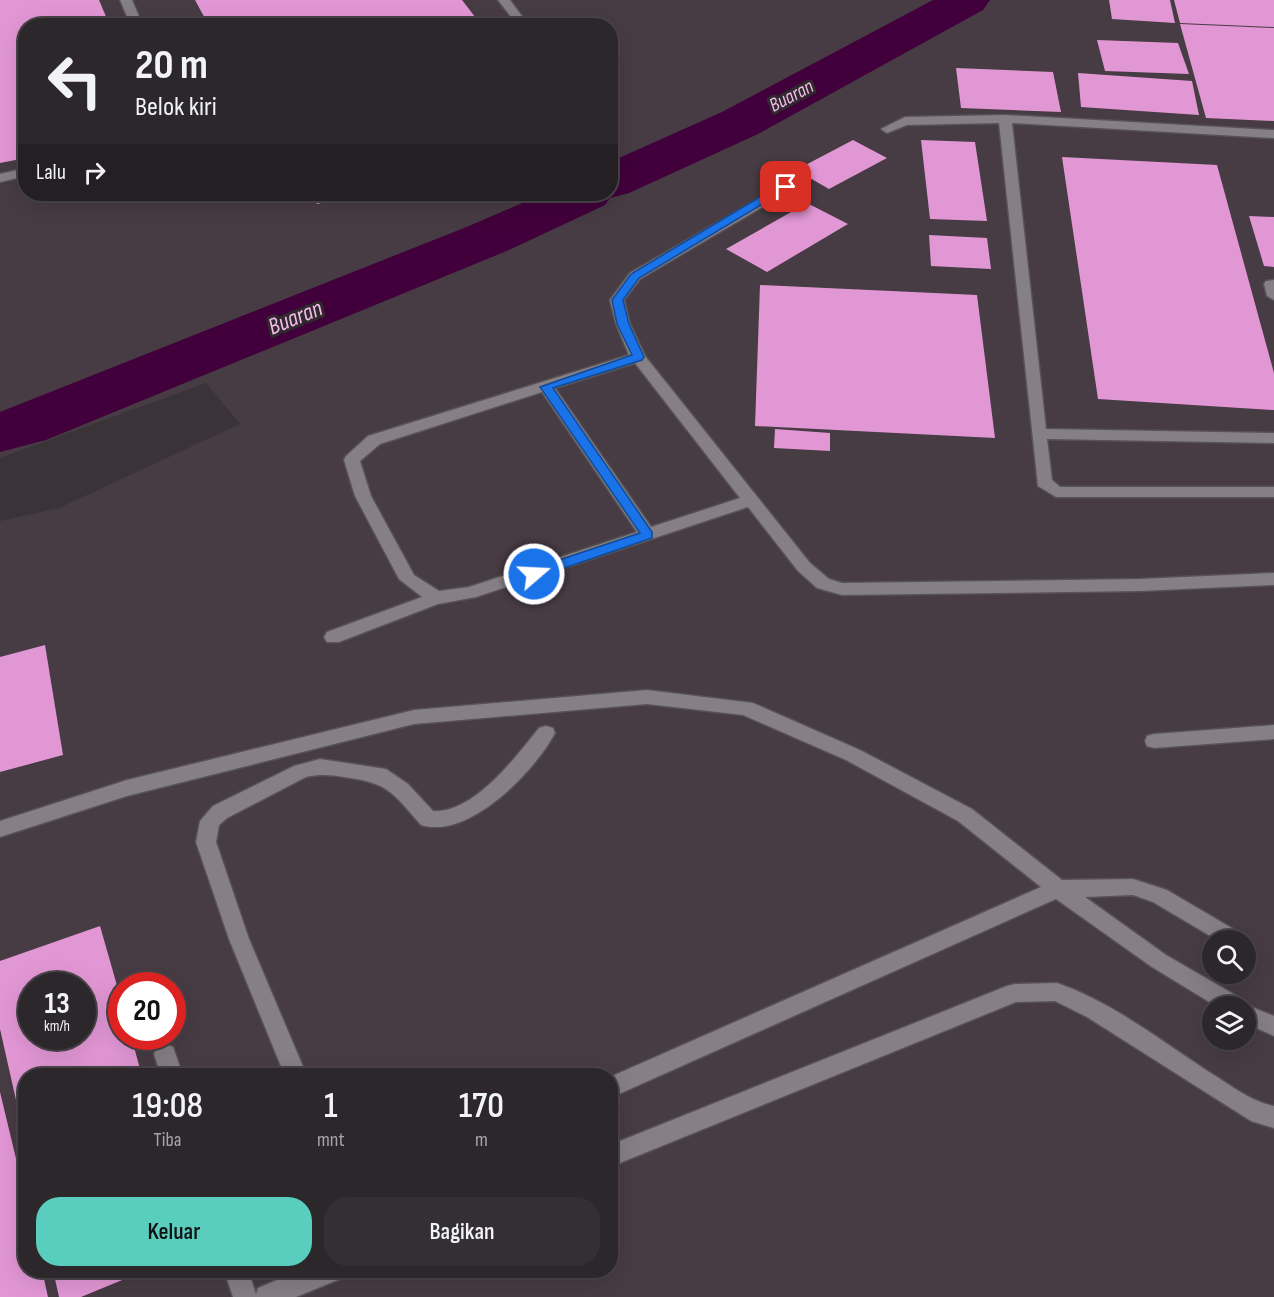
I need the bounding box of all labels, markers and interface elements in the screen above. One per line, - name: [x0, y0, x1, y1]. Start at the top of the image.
- text: 20 m: [135, 40, 208, 91]
- icon: left: [36, 42, 114, 120]
- water label: Buaran: [765, 74, 818, 117]
- text: Belok kiri: [135, 91, 217, 123]
- icon: right: [78, 156, 111, 189]
- text: Lalu: [36, 159, 66, 186]
- pin: [760, 161, 811, 212]
- icon: arrive: [769, 170, 802, 203]
- water label: Buaran: [264, 293, 327, 341]
- position arrow: [502, 542, 566, 606]
- map controls: [1202, 930, 1256, 1050]
- button: search: [1202, 930, 1256, 984]
- speed limit sign: 20: [108, 972, 186, 1050]
- text: 13: [44, 986, 70, 1022]
- button: layers: [1202, 996, 1256, 1050]
- text: km/h: [44, 1017, 70, 1036]
- text: 19:08: [132, 1085, 203, 1128]
- text: 1: [324, 1085, 338, 1128]
- text: 170: [459, 1085, 504, 1128]
- text: Tiba: [154, 1128, 181, 1152]
- text: mnt: [317, 1128, 345, 1152]
- text: m: [475, 1128, 488, 1152]
- button: Keluar: [36, 1197, 312, 1266]
- button: Bagikan: [324, 1197, 600, 1266]

